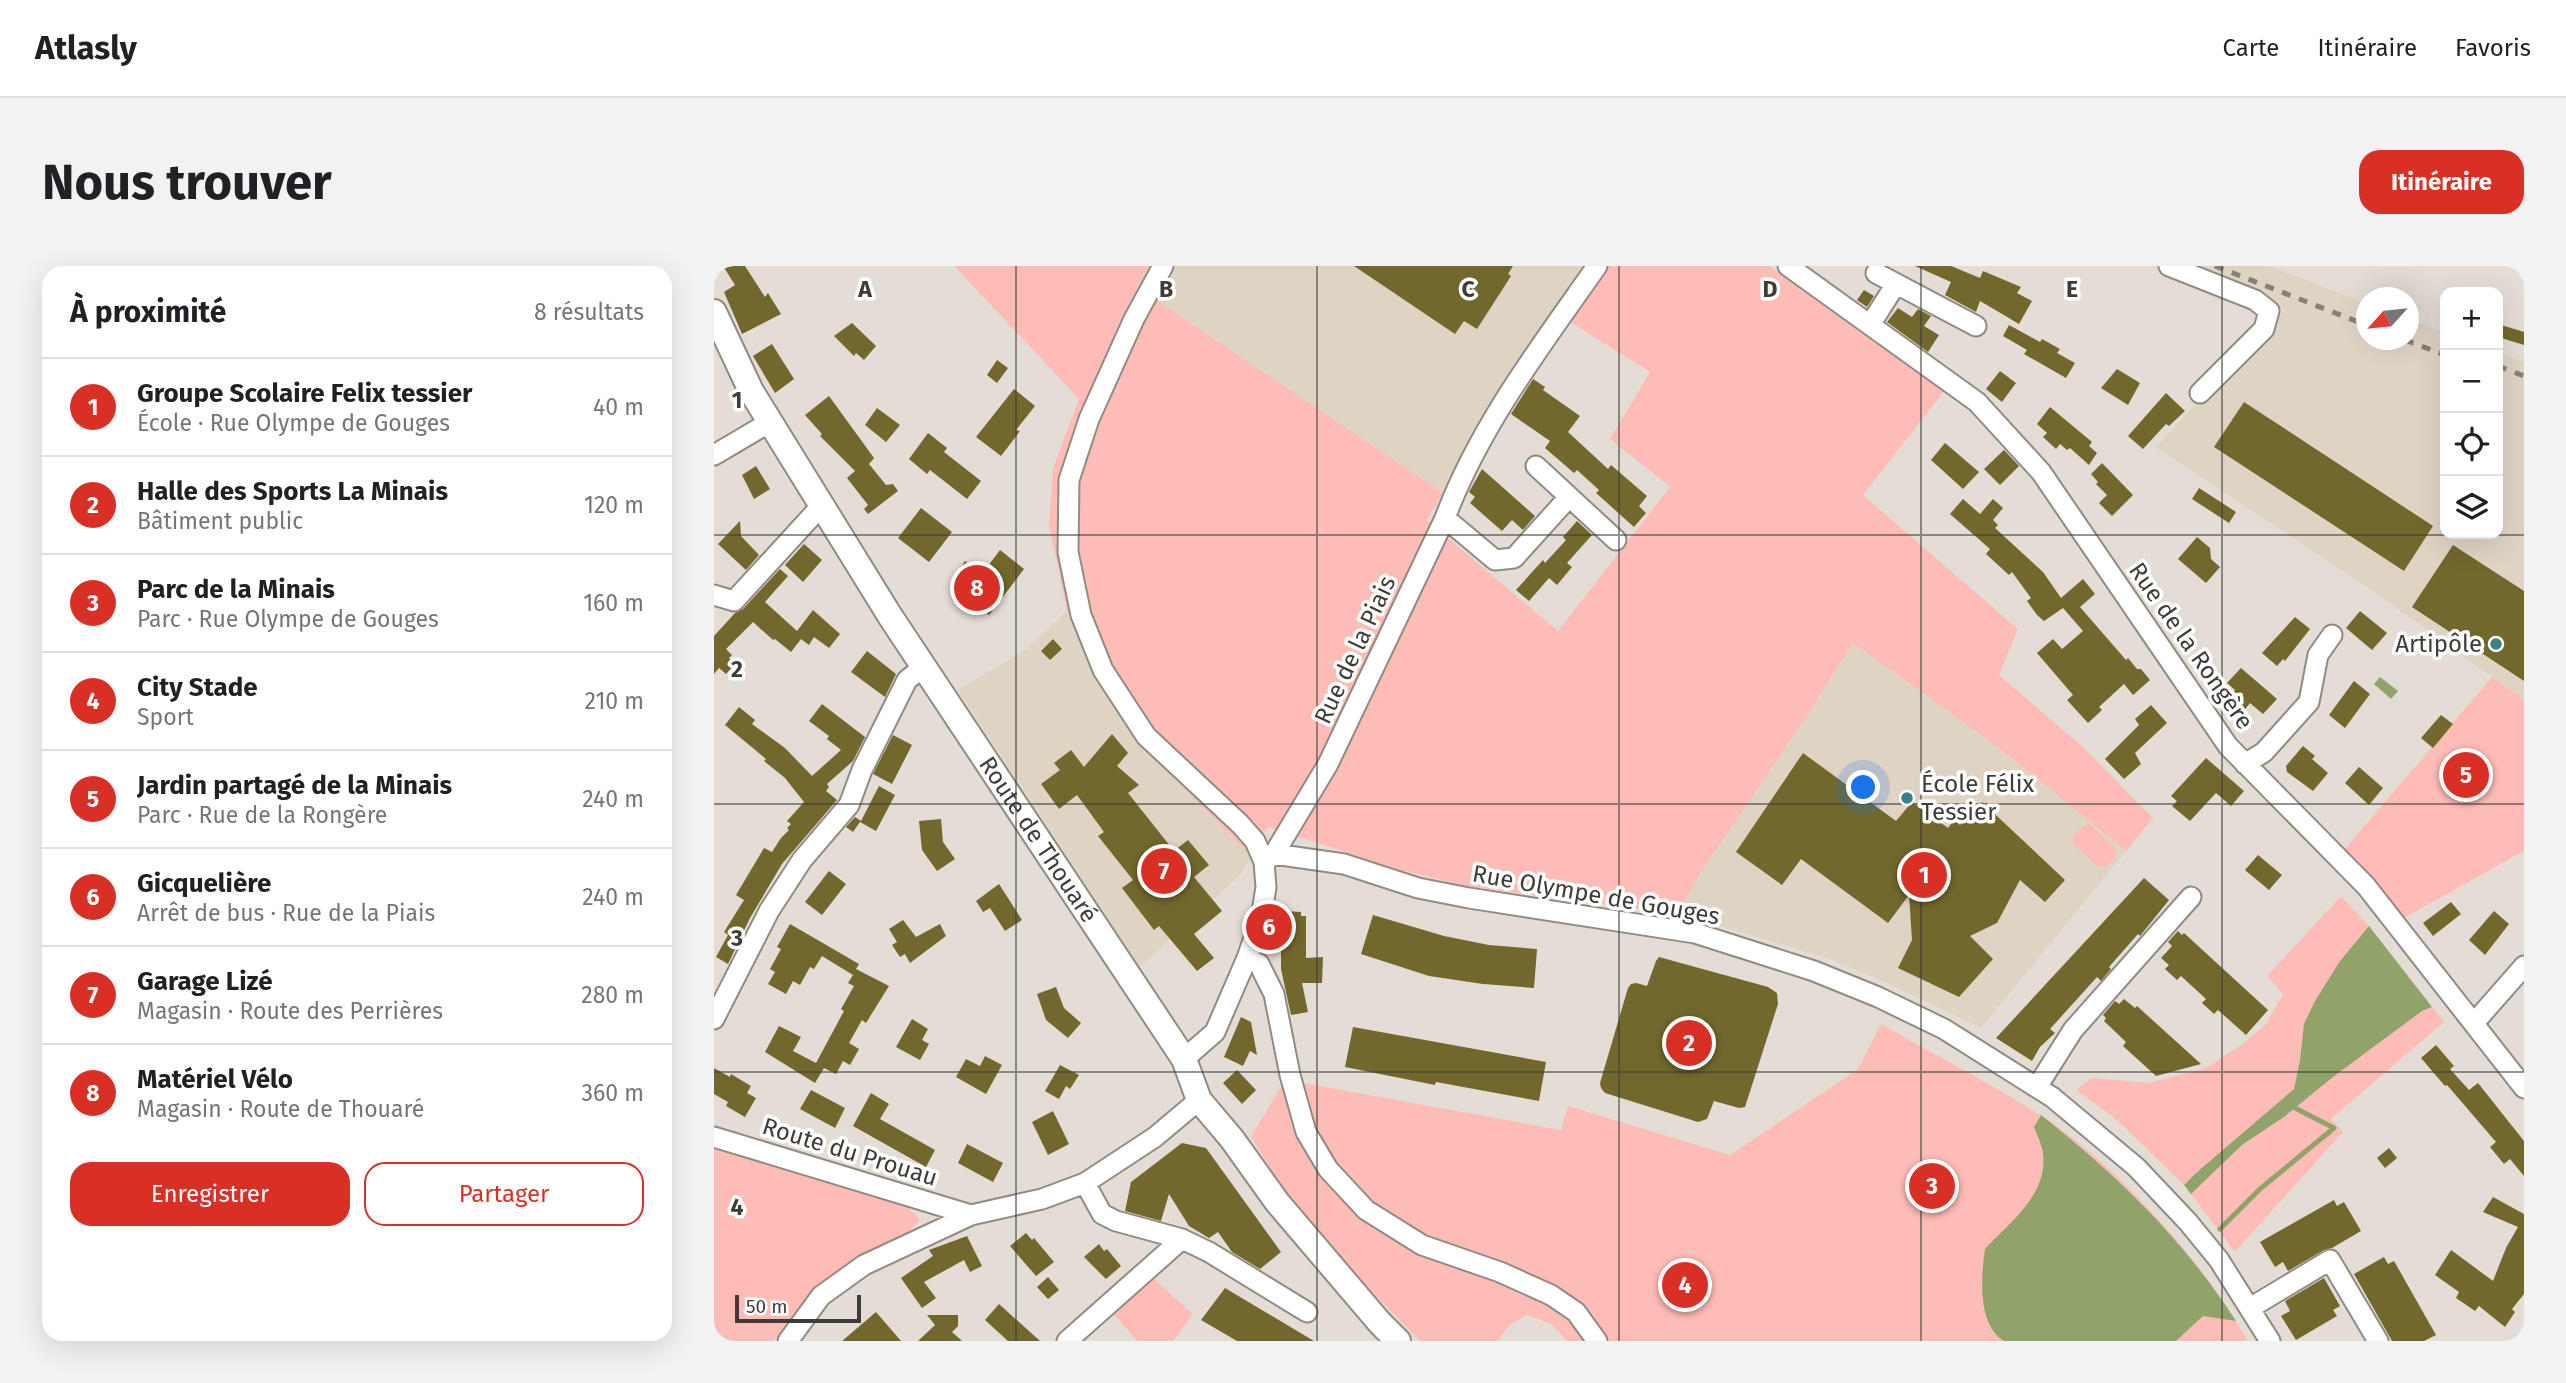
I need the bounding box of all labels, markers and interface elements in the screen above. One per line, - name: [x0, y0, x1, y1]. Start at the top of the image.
- text: Atlasly: [35, 28, 137, 68]
- text: Carte: [2223, 34, 2279, 62]
- text: Itinéraire: [2317, 34, 2417, 62]
- text: Favoris: [2455, 34, 2531, 62]
- button: Itinéraire: [2359, 150, 2524, 214]
- text: Nous trouver: [42, 153, 332, 212]
- text: A: [857, 275, 872, 303]
- text: B: [1159, 275, 1173, 303]
- text: C: [1461, 275, 1475, 303]
- text: D: [1763, 275, 1778, 303]
- text: E: [2066, 275, 2078, 303]
- north arrow: [2356, 287, 2419, 350]
- map controls: [2440, 287, 2503, 539]
- button: +: [2440, 287, 2503, 350]
- text: À proximité: [70, 294, 226, 330]
- text: 8 résultats: [534, 298, 644, 326]
- button: −: [2440, 350, 2503, 413]
- text: Groupe Scolaire Felix tessier: [137, 378, 472, 409]
- text: 1: [732, 386, 742, 414]
- text: 1: [88, 393, 98, 421]
- text: 40 m: [593, 393, 644, 421]
- text: École · Rue Olympe de Gouges: [137, 409, 450, 437]
- button: locate: [2440, 413, 2503, 476]
- text: Halle des Sports La Minais: [137, 476, 448, 507]
- button: layers: [2440, 476, 2503, 539]
- text: 2: [87, 491, 99, 519]
- text: 120 m: [584, 491, 644, 519]
- text: Bâtiment public: [137, 507, 303, 535]
- street label: Rue de la Rongère: [2123, 557, 2259, 735]
- pin: 8: [954, 562, 1000, 614]
- street label: Rue de la Piais: [1309, 572, 1401, 728]
- text: Parc de la Minais: [137, 574, 335, 605]
- text: 3: [87, 589, 99, 617]
- text: 160 m: [583, 589, 644, 617]
- text: Parc · Rue Olympe de Gouges: [137, 605, 439, 633]
- place label: Artipôle: [2395, 630, 2482, 658]
- marker: Artipôle: [2488, 636, 2504, 652]
- text: 2: [731, 655, 743, 683]
- text: City Stade: [137, 672, 258, 703]
- text: 4: [87, 687, 100, 715]
- text: 210 m: [585, 687, 644, 715]
- text: Sport: [137, 703, 194, 731]
- pin: 5: [2443, 749, 2489, 801]
- street label: Route de Thouaré: [973, 751, 1103, 928]
- place label: École Félix Tessier: [1921, 769, 2035, 826]
- text: Jardin partagé de la Minais: [137, 770, 452, 801]
- your location: [1846, 770, 1880, 804]
- text: 5: [87, 785, 99, 813]
- text: 240 m: [582, 785, 644, 813]
- marker: École Félix Tessier: [1899, 790, 1915, 806]
- text: Parc · Rue de la Rongère: [137, 801, 387, 829]
- pin: 7: [1141, 845, 1187, 897]
- pin: 1: [1901, 849, 1947, 901]
- street label: Rue Olympe de Gouges: [1470, 859, 1722, 931]
- text: Gicquelière: [137, 868, 271, 899]
- text: 6: [87, 883, 99, 911]
- text: 240 m: [582, 883, 644, 911]
- text: Arrêt de bus · Rue de la Piais: [137, 899, 435, 927]
- pin: 6: [1246, 901, 1292, 953]
- text: 3: [730, 924, 743, 952]
- text: Garage Lizé: [137, 966, 273, 997]
- text: 7: [88, 981, 98, 1009]
- text: 280 m: [581, 981, 644, 1009]
- text: Magasin · Route des Perrières: [137, 997, 443, 1025]
- pin: 2: [1666, 1017, 1712, 1069]
- text: Matériel Vélo: [137, 1064, 293, 1095]
- text: 8: [86, 1079, 100, 1107]
- text: 360 m: [582, 1079, 644, 1107]
- text: Magasin · Route de Thouaré: [137, 1095, 424, 1123]
- street label: Route du Prouau: [759, 1112, 941, 1192]
- pin: 3: [1909, 1160, 1955, 1212]
- button: Enregistrer: [70, 1162, 350, 1226]
- button: Partager: [364, 1162, 644, 1226]
- text: 4: [731, 1193, 744, 1221]
- pin: 4: [1662, 1259, 1708, 1311]
- scale bar: [735, 1292, 861, 1324]
- text: 50 m: [746, 1295, 787, 1318]

